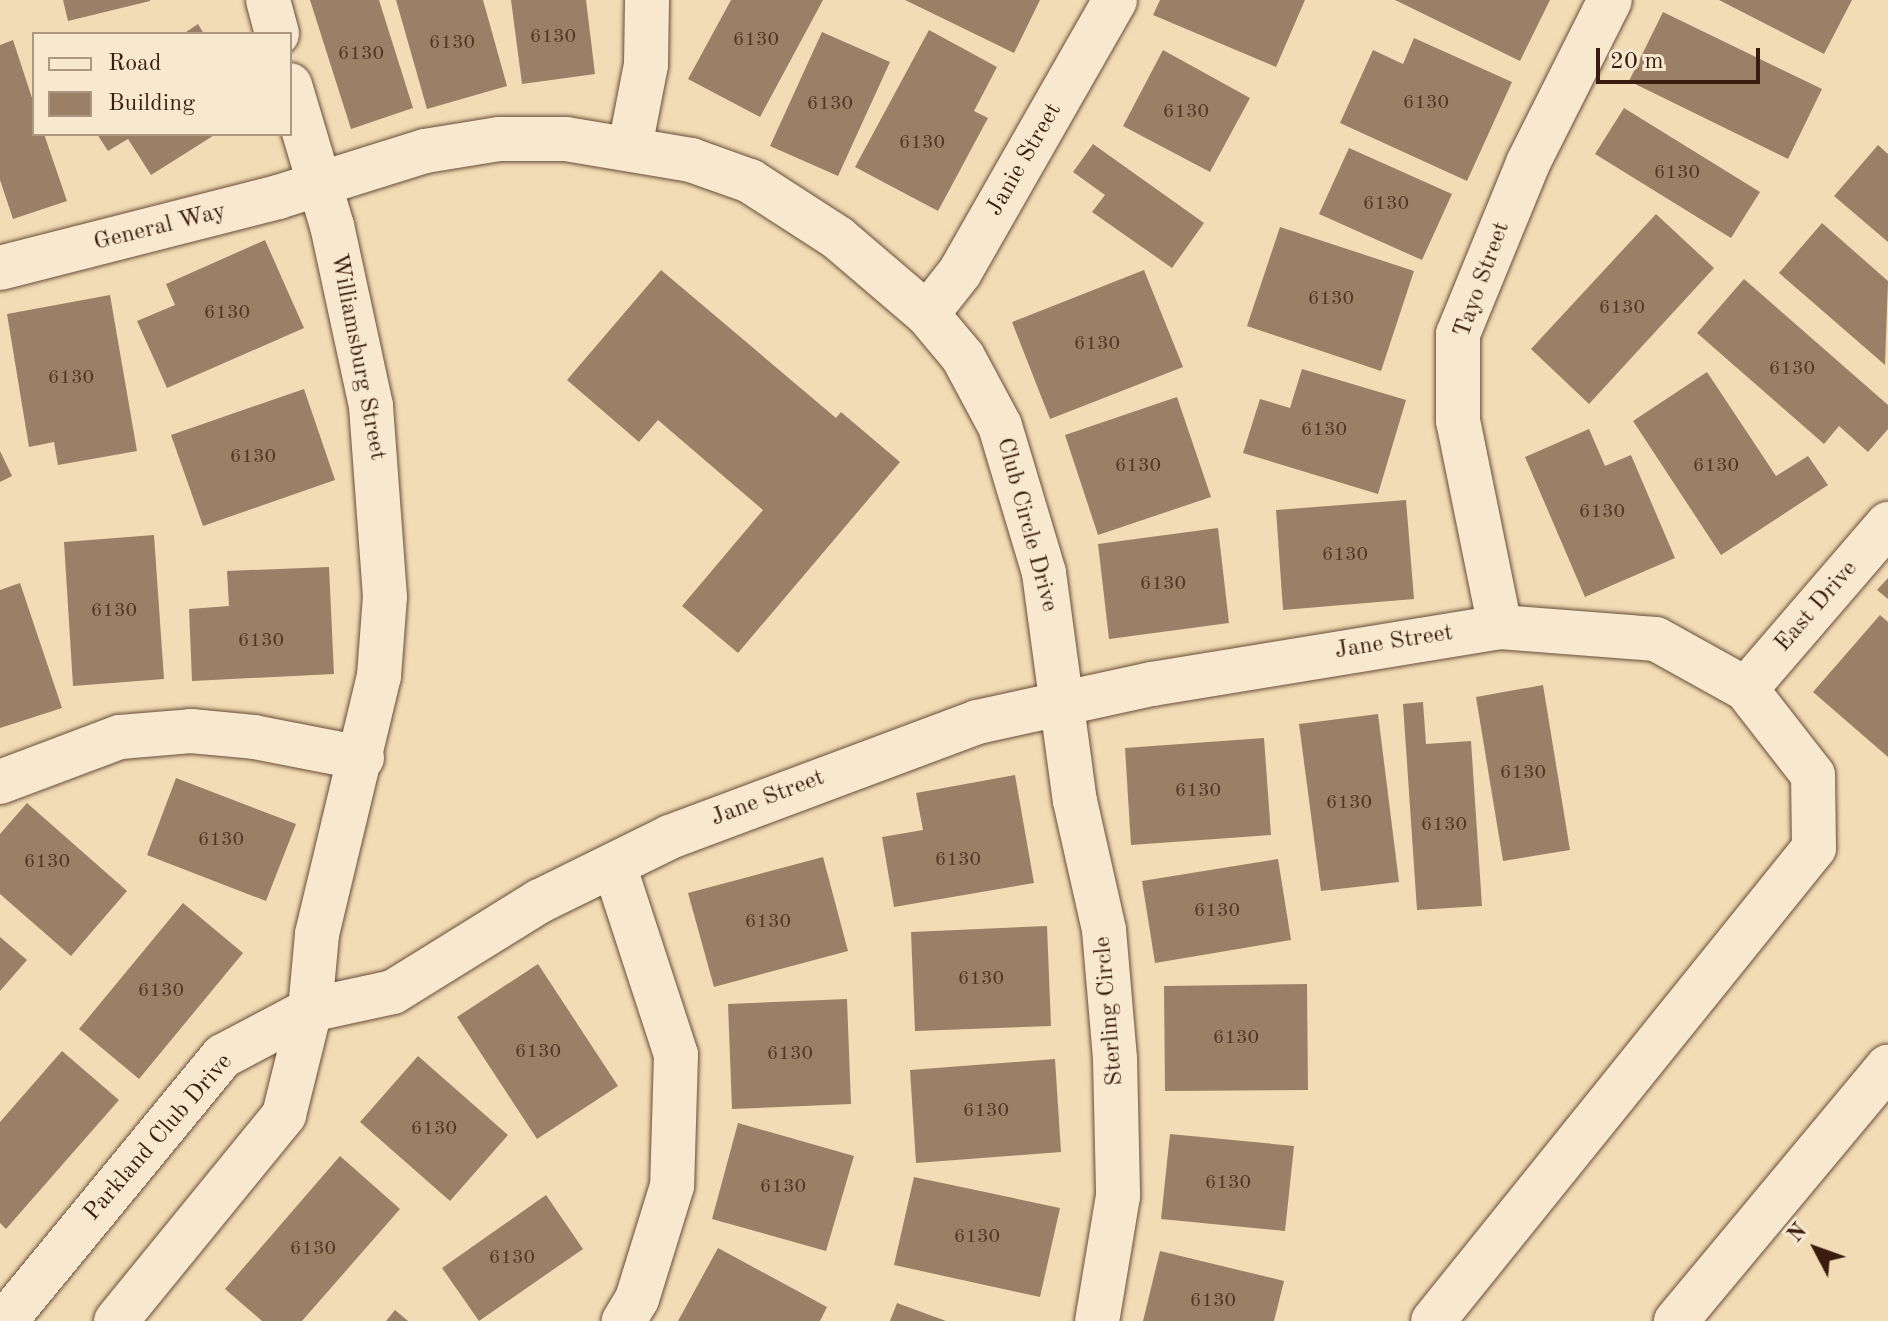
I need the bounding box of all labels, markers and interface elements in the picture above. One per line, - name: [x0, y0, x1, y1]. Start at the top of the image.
- house number: 6130: [530, 25, 576, 49]
- house number: 6130: [733, 28, 779, 52]
- house number: 6130: [429, 31, 475, 55]
- legend: [32, 32, 292, 136]
- scale bar: [1600, 32, 1764, 82]
- house number: 6130: [338, 42, 384, 66]
- text: 20 m: [1610, 50, 1664, 74]
- text: Road: [108, 52, 161, 76]
- house number: 6130: [1403, 91, 1449, 115]
- text: Building: [108, 92, 195, 116]
- house number: 6130: [807, 92, 853, 116]
- street label: Janie Street: [981, 98, 1069, 222]
- house number: 6130: [1163, 100, 1209, 124]
- house number: 6130: [899, 131, 945, 155]
- house number: 6130: [1654, 161, 1700, 185]
- house number: 6130: [1363, 192, 1409, 216]
- street label: General Way: [91, 198, 229, 258]
- street label: Tayo Street: [1449, 218, 1517, 342]
- street label: Williamsburg Street: [323, 251, 391, 463]
- house number: 6130: [1308, 287, 1354, 311]
- house number: 6130: [1599, 296, 1645, 320]
- house number: 6130: [204, 301, 250, 325]
- house number: 6130: [1074, 332, 1120, 356]
- house number: 6130: [1769, 357, 1815, 381]
- house number: 6130: [48, 366, 94, 390]
- house number: 6130: [1301, 418, 1347, 442]
- street label: Club Circle Drive: [989, 435, 1063, 615]
- house number: 6130: [230, 445, 276, 469]
- house number: 6130: [1115, 454, 1161, 478]
- house number: 6130: [1693, 454, 1739, 478]
- house number: 6130: [1579, 500, 1625, 524]
- house number: 6130: [1322, 543, 1368, 567]
- street label: East Drive: [1770, 555, 1864, 659]
- house number: 6130: [1140, 572, 1186, 596]
- house number: 6130: [91, 599, 137, 623]
- street label: Jane Street: [1333, 619, 1455, 667]
- house number: 6130: [238, 629, 284, 653]
- house number: 6130: [1500, 761, 1546, 785]
- street label: Jane Street: [707, 764, 829, 834]
- house number: 6130: [1175, 779, 1221, 803]
- house number: 6130: [1326, 791, 1372, 815]
- house number: 6130: [1421, 813, 1467, 837]
- house number: 6130: [198, 828, 244, 852]
- house number: 6130: [935, 848, 981, 872]
- house number: 6130: [24, 850, 70, 874]
- house number: 6130: [1194, 899, 1240, 923]
- house number: 6130: [745, 910, 791, 934]
- street label: Sterling Circle: [1089, 935, 1131, 1087]
- house number: 6130: [958, 967, 1004, 991]
- house number: 6130: [138, 979, 184, 1003]
- house number: 6130: [1213, 1026, 1259, 1050]
- house number: 6130: [515, 1040, 561, 1064]
- house number: 6130: [767, 1042, 813, 1066]
- street label: Parkland Club Drive: [79, 1049, 239, 1227]
- house number: 6130: [963, 1099, 1009, 1123]
- house number: 6130: [411, 1117, 457, 1141]
- house number: 6130: [1205, 1171, 1251, 1195]
- house number: 6130: [760, 1175, 806, 1199]
- north arrow: [1776, 1209, 1856, 1289]
- text: N: [1784, 1220, 1812, 1247]
- house number: 6130: [954, 1225, 1000, 1249]
- house number: 6130: [290, 1237, 336, 1261]
- house number: 6130: [489, 1246, 535, 1270]
- house number: 6130: [1190, 1289, 1236, 1313]

